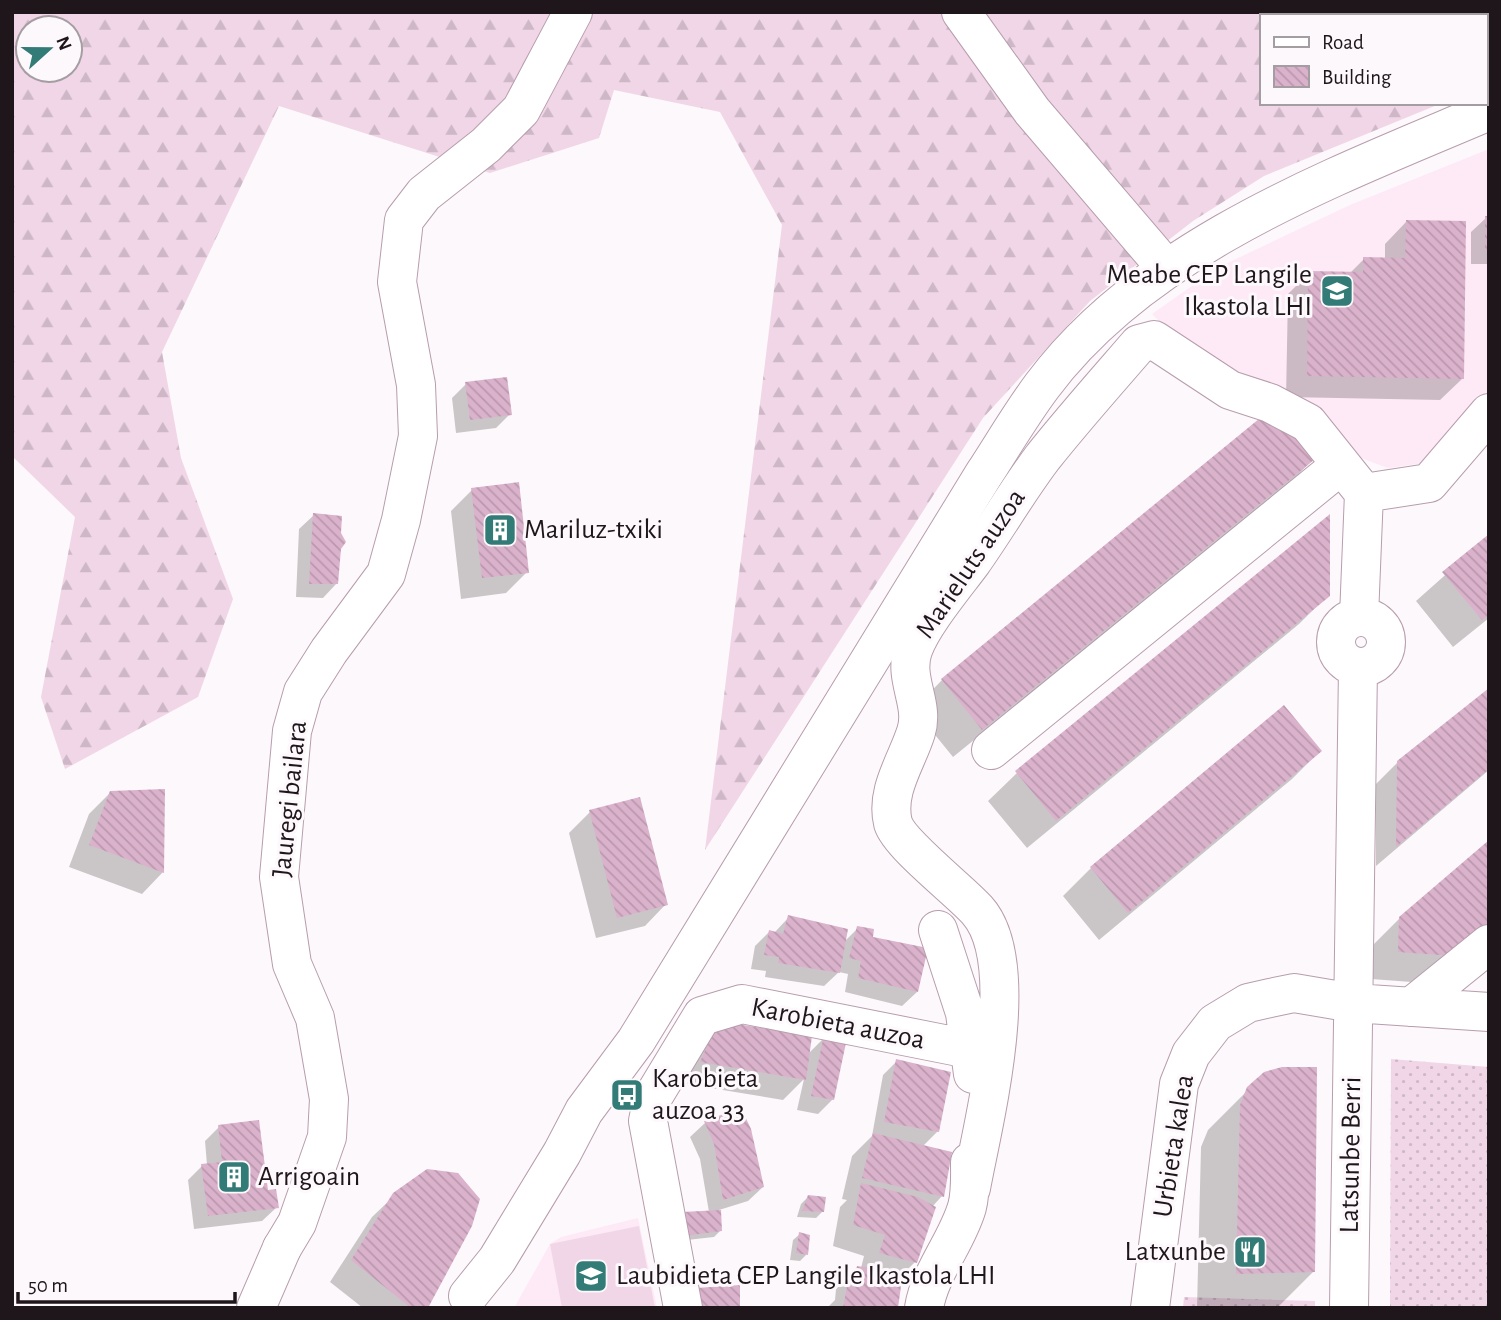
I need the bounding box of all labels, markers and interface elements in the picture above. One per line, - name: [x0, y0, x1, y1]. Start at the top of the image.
- north arrow: [14, 14, 84, 84]
- legend: [1260, 14, 1487, 105]
- text: Road: [1322, 32, 1364, 53]
- text: N: [52, 34, 75, 53]
- text: Building: [1322, 67, 1392, 88]
- place label: Meabe CEP Langile Ikastola LHI: [1106, 261, 1312, 321]
- school or university icon: Meabe CEP Langile Ikastola LHI: [1318, 272, 1356, 310]
- street label: Marieluts auzoa: [911, 484, 1031, 644]
- building icon: Mariluz-txiki: [481, 511, 519, 549]
- place label: Mariluz-txiki: [524, 516, 663, 544]
- street label: Jauregi bailara: [268, 719, 312, 879]
- street label: Karobieta auzoa: [749, 993, 927, 1055]
- place label: Karobieta auzoa 33: [652, 1065, 758, 1125]
- street label: Urbieta kalea: [1149, 1072, 1199, 1220]
- bus stop icon: Karobieta auzoa 33: [608, 1076, 646, 1114]
- street label: Latsunbe Berri: [1336, 1076, 1366, 1234]
- building icon: Arrigoain: [215, 1158, 253, 1196]
- place label: Arrigoain: [258, 1163, 360, 1191]
- restaurant icon: Latxunbe: [1231, 1233, 1269, 1271]
- place label: Latxunbe: [1125, 1238, 1226, 1266]
- school or university icon: Laubidieta CEP Langile Ikastola LHI: [572, 1257, 610, 1295]
- scale bar: [18, 1260, 234, 1304]
- place label: Laubidieta CEP Langile Ikastola LHI: [616, 1262, 996, 1290]
- text: 50 m: [28, 1275, 68, 1296]

